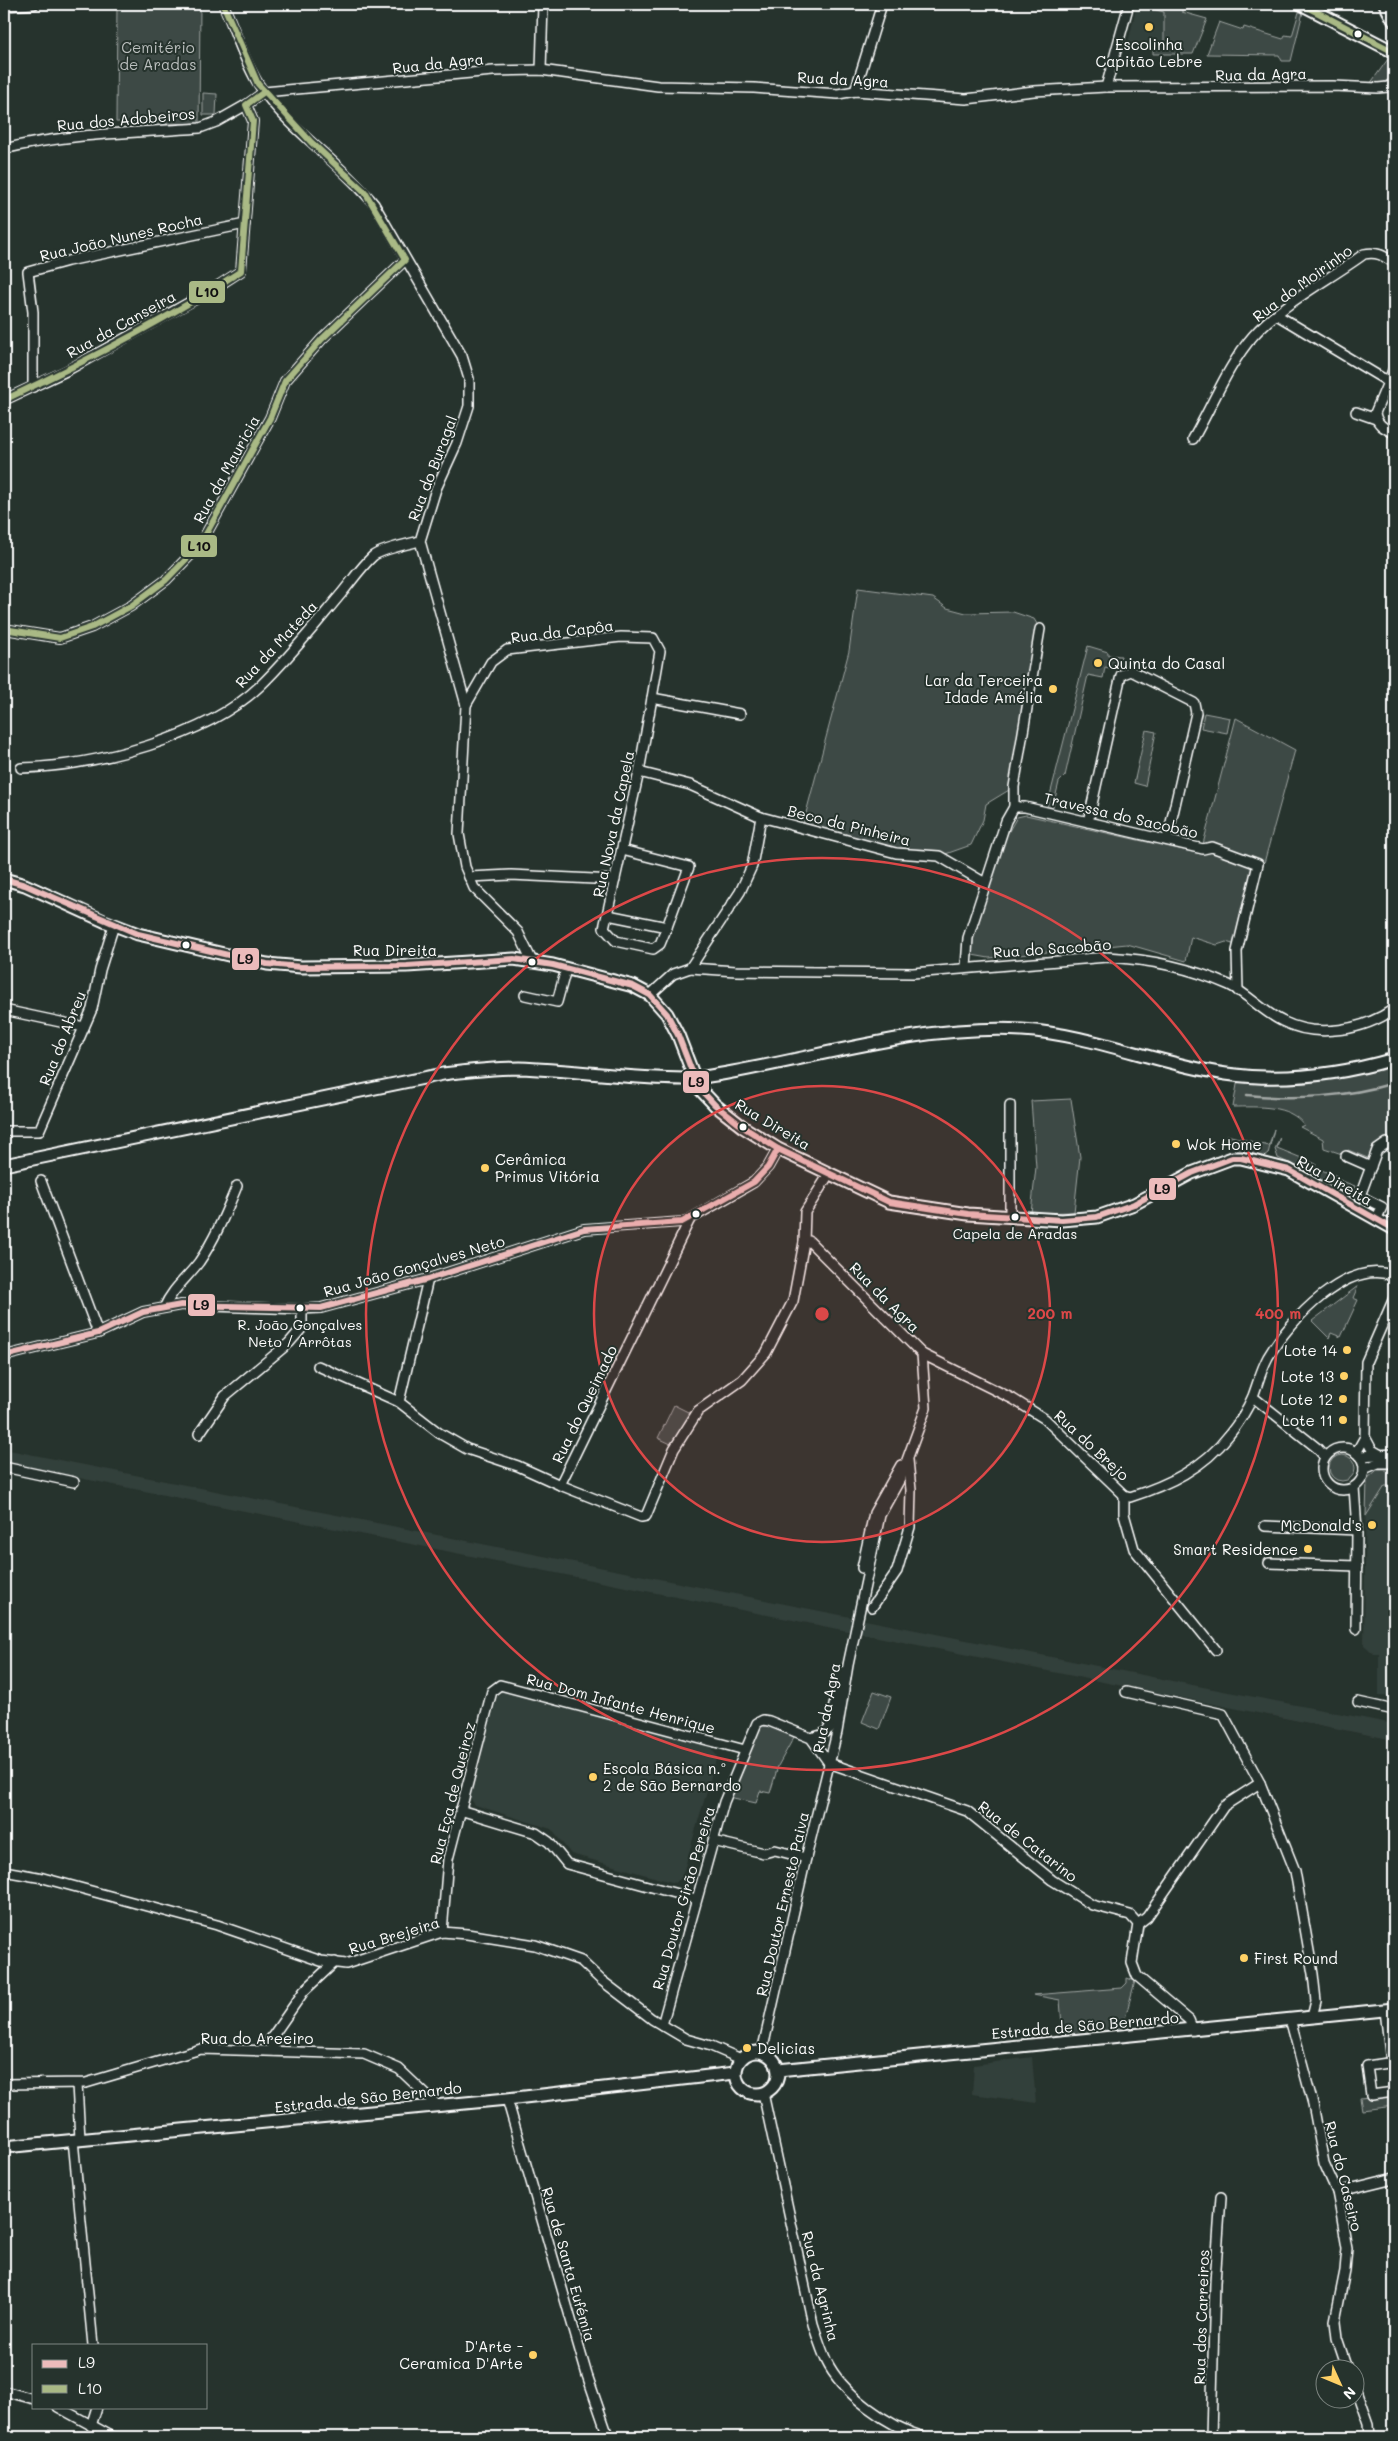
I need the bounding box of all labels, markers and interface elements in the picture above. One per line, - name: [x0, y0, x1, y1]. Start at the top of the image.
- marker: Escolinha Capitão Lebre: [1143, 21, 1155, 33]
- unlabelled marker: [1353, 29, 1363, 39]
- place label: Escolinha Capitão Lebre: [1095, 34, 1203, 71]
- park label: Cemitério de Aradas: [120, 37, 197, 74]
- street label: Rua da Agra: [391, 48, 485, 78]
- street label: Rua da Agra: [1215, 63, 1307, 85]
- street label: Rua da Agra: [797, 67, 889, 91]
- street label: Rua dos Adobeiros: [56, 103, 196, 135]
- street label: Rua João Nunes Rocha: [38, 209, 204, 265]
- street label: Rua do Moirinho: [1248, 240, 1356, 326]
- line badge: L10: [188, 280, 226, 304]
- text: L10: [195, 282, 219, 301]
- street label: Rua da Canseira: [63, 286, 179, 362]
- street label: Rua da Mauricia: [188, 412, 264, 526]
- street label: Rua do Buragal: [403, 412, 461, 524]
- line badge: L10: [180, 534, 218, 558]
- text: L10: [187, 536, 211, 555]
- street label: Rua da Mateda: [231, 596, 321, 692]
- street label: Rua da Capôa: [510, 615, 614, 647]
- place label: Quinta do Casal: [1108, 653, 1225, 673]
- marker: Quinta do Casal: [1092, 657, 1104, 669]
- place label: Lar da Terceira Idade Amélia: [925, 670, 1043, 707]
- marker: Lar da Terceira Idade Amélia: [1047, 683, 1059, 695]
- street label: Rua Nova da Capela: [588, 749, 638, 899]
- street label: Travessa do Sacobão: [1042, 788, 1200, 843]
- street label: Beco da Pinheira: [785, 800, 913, 850]
- street label: Rua do Sacobão: [992, 934, 1112, 962]
- unlabelled marker: [181, 940, 191, 950]
- street label: Rua Direita: [353, 940, 437, 960]
- line badge: L9: [231, 947, 260, 971]
- text: L9: [237, 949, 254, 968]
- unlabelled marker: [527, 957, 537, 967]
- street label: Rua do Abreu: [34, 988, 90, 1088]
- line badge: L9: [682, 1070, 710, 1094]
- text: L9: [688, 1072, 705, 1091]
- street label: Rua Direita: [732, 1094, 814, 1154]
- unlabelled marker: [738, 1122, 748, 1132]
- place label: Wok Home: [1186, 1134, 1262, 1154]
- marker: Wok Home: [1170, 1138, 1182, 1150]
- place label: Cerâmica Primus Vitória: [495, 1149, 600, 1186]
- street label: Rua Direita: [1294, 1150, 1376, 1210]
- marker: Cerâmica Primus Vitória: [479, 1162, 491, 1174]
- line badge: L9: [1148, 1177, 1177, 1201]
- text: L9: [1154, 1179, 1171, 1198]
- unlabelled marker: [691, 1209, 701, 1219]
- marker: Capela de Aradas: [1010, 1212, 1020, 1222]
- place label: Capela de Aradas: [953, 1224, 1077, 1243]
- street label: Rua João Gonçalves Neto: [321, 1231, 507, 1301]
- street label: Rua da Agra: [846, 1258, 924, 1336]
- line badge: L9: [187, 1293, 216, 1317]
- text: L9: [193, 1295, 210, 1314]
- marker: R. João Gonçalves Neto / Arrôtas: [295, 1303, 305, 1313]
- text: 200 m: [1028, 1303, 1073, 1323]
- text: 400 m: [1255, 1303, 1301, 1323]
- centre of rings: [813, 1305, 831, 1323]
- place label: R. João Gonçalves Neto / Arrôtas: [238, 1315, 362, 1351]
- place label: Lote 14: [1284, 1340, 1337, 1360]
- street label: Rua do Queimado: [547, 1342, 621, 1466]
- marker: Lote 14: [1341, 1344, 1353, 1356]
- place label: Lote 13: [1281, 1366, 1334, 1386]
- marker: Lote 13: [1338, 1370, 1350, 1382]
- place label: Lote 12: [1280, 1389, 1333, 1409]
- marker: Lote 12: [1337, 1393, 1349, 1405]
- street label: Rua do Brejo: [1050, 1405, 1134, 1485]
- place label: Lote 11: [1282, 1410, 1333, 1430]
- marker: Lote 11: [1337, 1414, 1349, 1426]
- place label: McDonald's: [1280, 1515, 1362, 1535]
- marker: McDonald's: [1366, 1519, 1378, 1531]
- place label: Smart Residence: [1173, 1539, 1298, 1559]
- marker: Smart Residence: [1302, 1543, 1314, 1555]
- street label: Rua da Agra: [807, 1661, 845, 1755]
- street label: Rua Dom Infante Henrique: [524, 1668, 718, 1738]
- street label: Rua Eça de Queiroz: [425, 1720, 479, 1866]
- place label: Escola Básica n.º 2 de São Bernardo: [603, 1758, 741, 1795]
- marker: Escola Básica n.º 2 de São Bernardo: [587, 1771, 599, 1783]
- street label: Rua de Catarino: [974, 1796, 1082, 1886]
- street label: Rua Doutor Girão Pereira: [647, 1804, 719, 1992]
- street label: Rua Doutor Ernesto Paiva: [751, 1810, 813, 1998]
- street label: Rua Brejeira: [346, 1912, 442, 1958]
- place label: First Round: [1254, 1948, 1338, 1968]
- marker: First Round: [1238, 1952, 1250, 1964]
- street label: Estrada de São Bernardo: [991, 2007, 1180, 2043]
- street label: Rua do Areeiro: [201, 2028, 313, 2048]
- place label: Delicias: [757, 2038, 815, 2058]
- marker: Delicias: [741, 2042, 753, 2054]
- street label: Estrada de São Bernardo: [274, 2077, 463, 2117]
- street label: Rua do Caseiro: [1321, 2119, 1367, 2233]
- street label: Rua de Santa Eufémia: [537, 2185, 601, 2343]
- street label: Rua da Agrinha: [798, 2229, 844, 2343]
- street label: Rua dos Carreiros: [1189, 2249, 1213, 2385]
- place label: D'Arte - Ceramica D'Arte: [399, 2336, 523, 2373]
- legend: [32, 2344, 208, 2408]
- marker: D'Arte - Ceramica D'Arte: [527, 2349, 539, 2361]
- text: L9: [78, 2352, 95, 2372]
- north arrow: [1316, 2358, 1366, 2408]
- text: L10: [78, 2378, 102, 2398]
- text: N: [1339, 2383, 1360, 2404]

